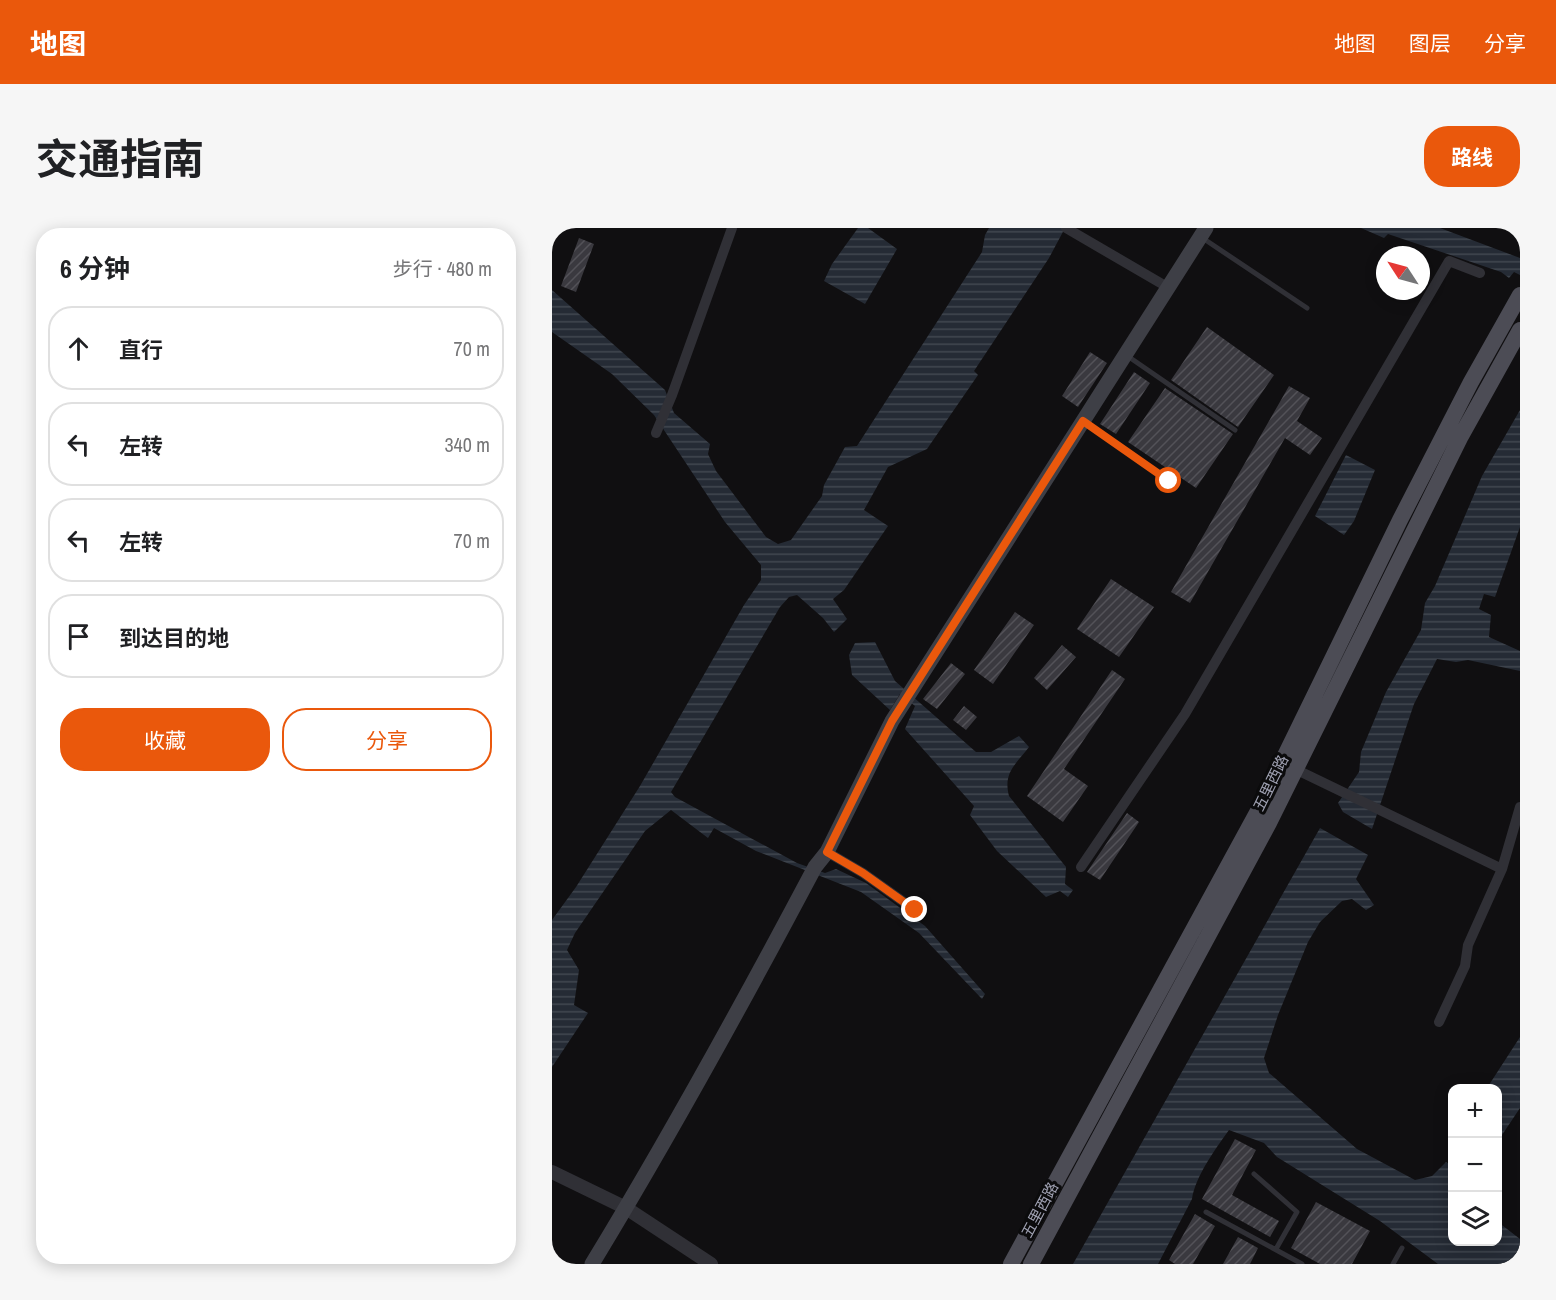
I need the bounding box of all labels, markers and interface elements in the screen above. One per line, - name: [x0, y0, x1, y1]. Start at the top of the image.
- text: 地图: [30, 25, 86, 63]
- text: 地图: [1334, 29, 1376, 58]
- text: 图层: [1409, 29, 1451, 58]
- text: 分享: [1484, 29, 1526, 58]
- button: 路线: [1424, 126, 1520, 187]
- text: 交通指南: [36, 131, 204, 187]
- north arrow: [1376, 246, 1430, 300]
- text: 6 分钟: [60, 251, 130, 286]
- text: 步行 · 480 m: [393, 255, 492, 282]
- icon: ahead: [62, 332, 95, 365]
- text: 直行: [119, 335, 163, 365]
- text: 70 m: [454, 335, 490, 362]
- icon: left: [62, 428, 95, 461]
- text: 左转: [119, 431, 163, 461]
- text: 340 m: [444, 431, 490, 458]
- route start: [1155, 467, 1181, 493]
- icon: left: [62, 524, 95, 557]
- text: 左转: [119, 527, 163, 557]
- text: 70 m: [454, 527, 490, 554]
- icon: arrive: [62, 620, 95, 653]
- text: 到达目的地: [119, 623, 229, 653]
- button: 收藏: [60, 708, 270, 771]
- button: 分享: [282, 708, 492, 771]
- street label: 五里西路: [1248, 751, 1293, 814]
- route end: [901, 896, 927, 922]
- map controls: [1448, 1084, 1502, 1246]
- button: +: [1448, 1084, 1502, 1138]
- button: −: [1448, 1138, 1502, 1192]
- street label: 五里西路: [1016, 1178, 1063, 1241]
- button: layers: [1448, 1192, 1502, 1246]

